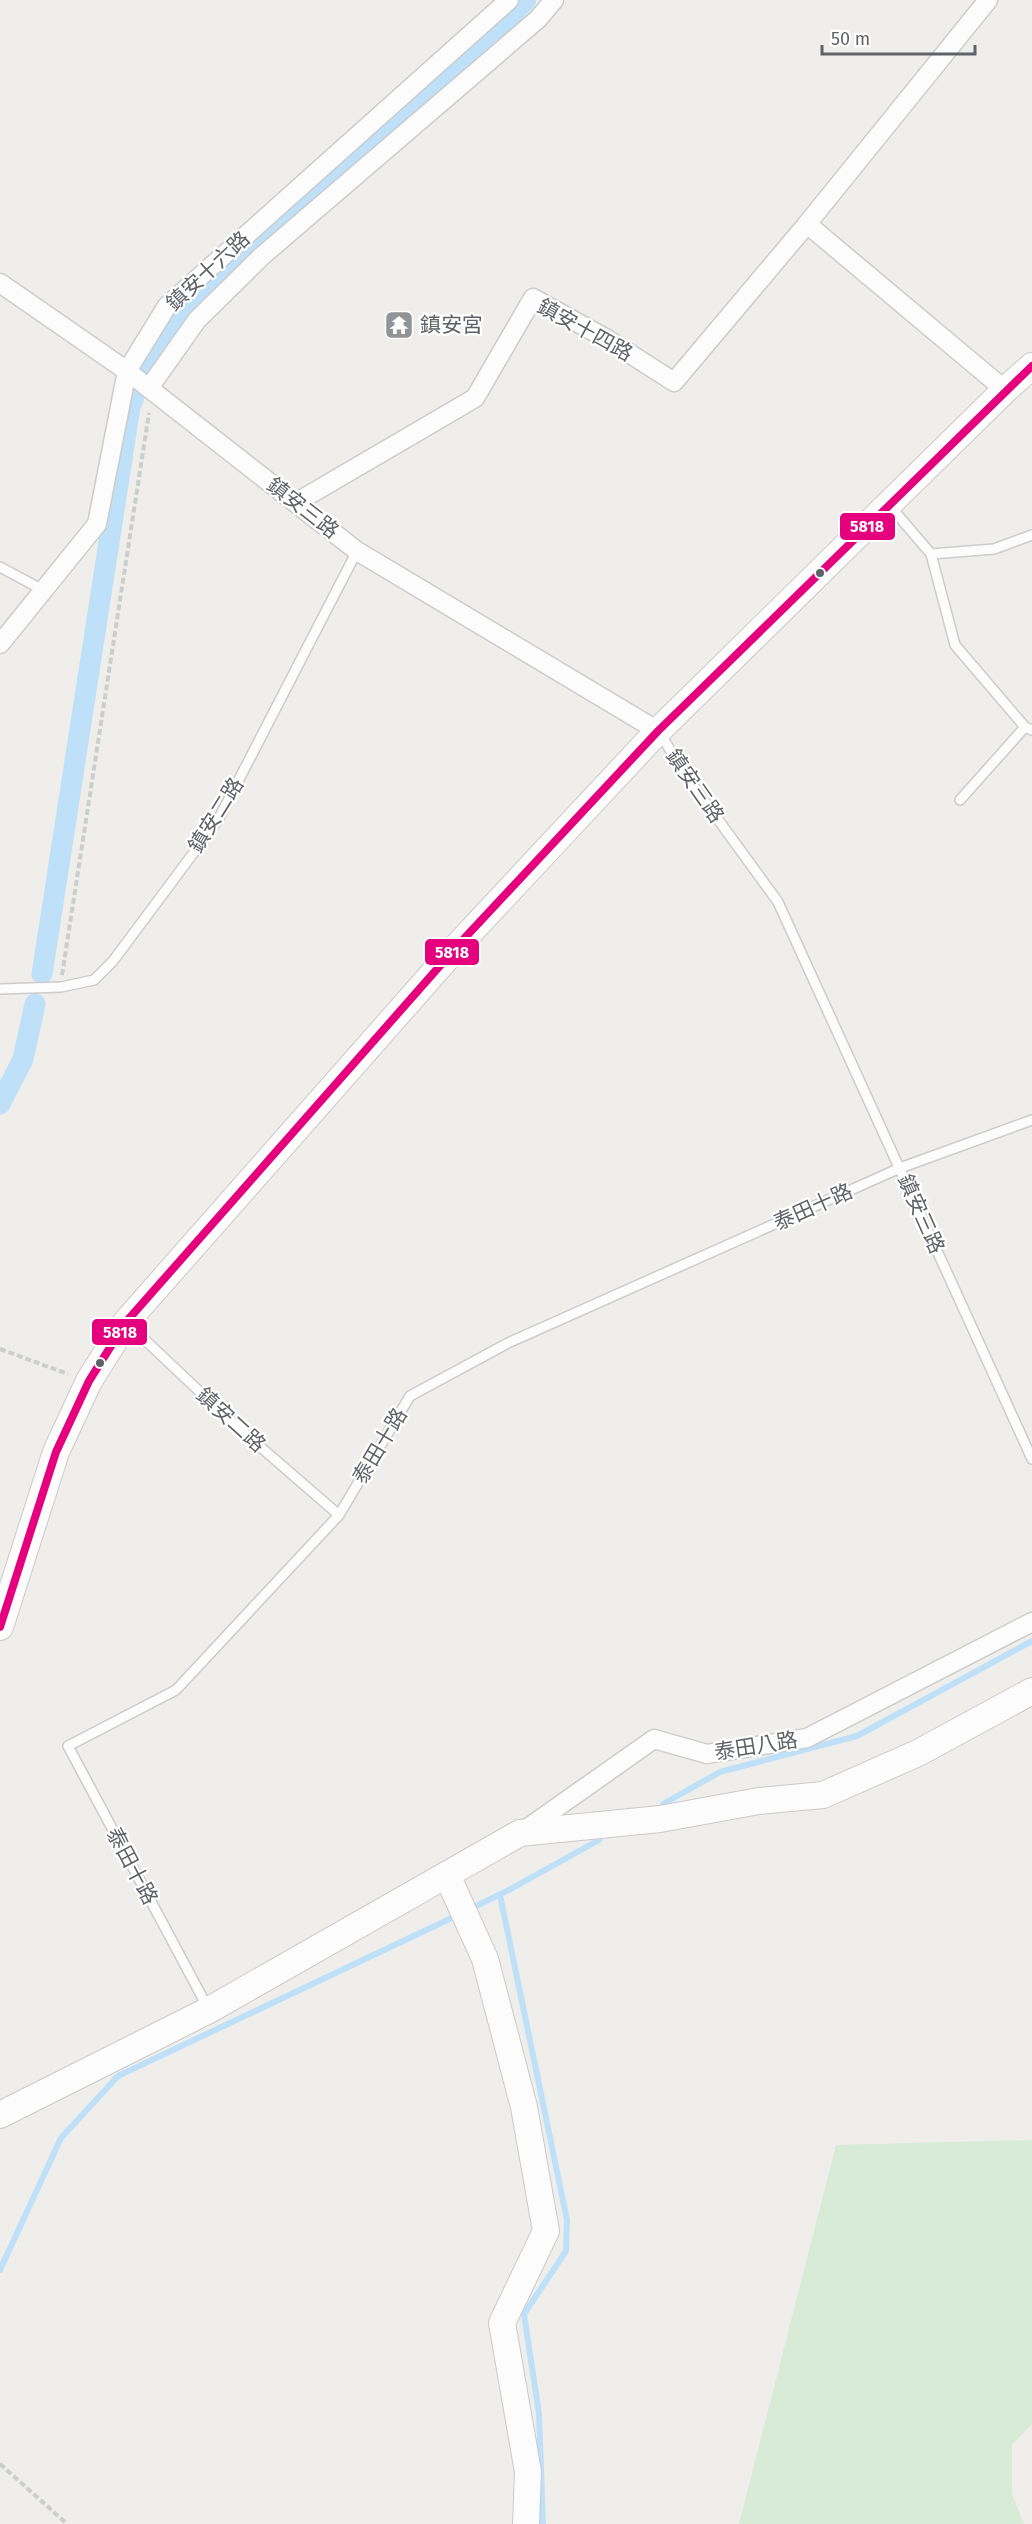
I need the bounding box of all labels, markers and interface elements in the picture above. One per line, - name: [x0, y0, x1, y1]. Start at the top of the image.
- scale bar: [822, 18, 975, 56]
- text: 50 m: [831, 28, 870, 50]
- street label: 鎮安十六路: [161, 226, 255, 316]
- street label: 鎮安十四路: [533, 293, 637, 367]
- temple icon: 鎮安宮: [383, 309, 415, 341]
- place label: 鎮安宮: [420, 312, 483, 338]
- street label: 鎮安三路: [262, 472, 344, 544]
- line badge: 5818: [839, 512, 896, 541]
- text: 5818: [850, 517, 884, 536]
- unlabelled marker: [814, 567, 826, 579]
- street label: 鎮安三路: [660, 744, 730, 828]
- street label: 鎮安二路: [183, 772, 249, 858]
- line badge: 5818: [424, 938, 480, 966]
- text: 5818: [435, 943, 469, 962]
- street label: 鎮安三路: [892, 1170, 950, 1258]
- street label: 泰田十路: [769, 1178, 857, 1236]
- line badge: 5818: [91, 1318, 148, 1346]
- text: 5818: [103, 1323, 137, 1342]
- unlabelled marker: [94, 1357, 106, 1369]
- street label: 鎮安二路: [191, 1382, 271, 1458]
- street label: 泰田十路: [347, 1403, 413, 1489]
- street label: 泰田八路: [712, 1727, 800, 1765]
- street label: 泰田十路: [101, 1823, 163, 1909]

